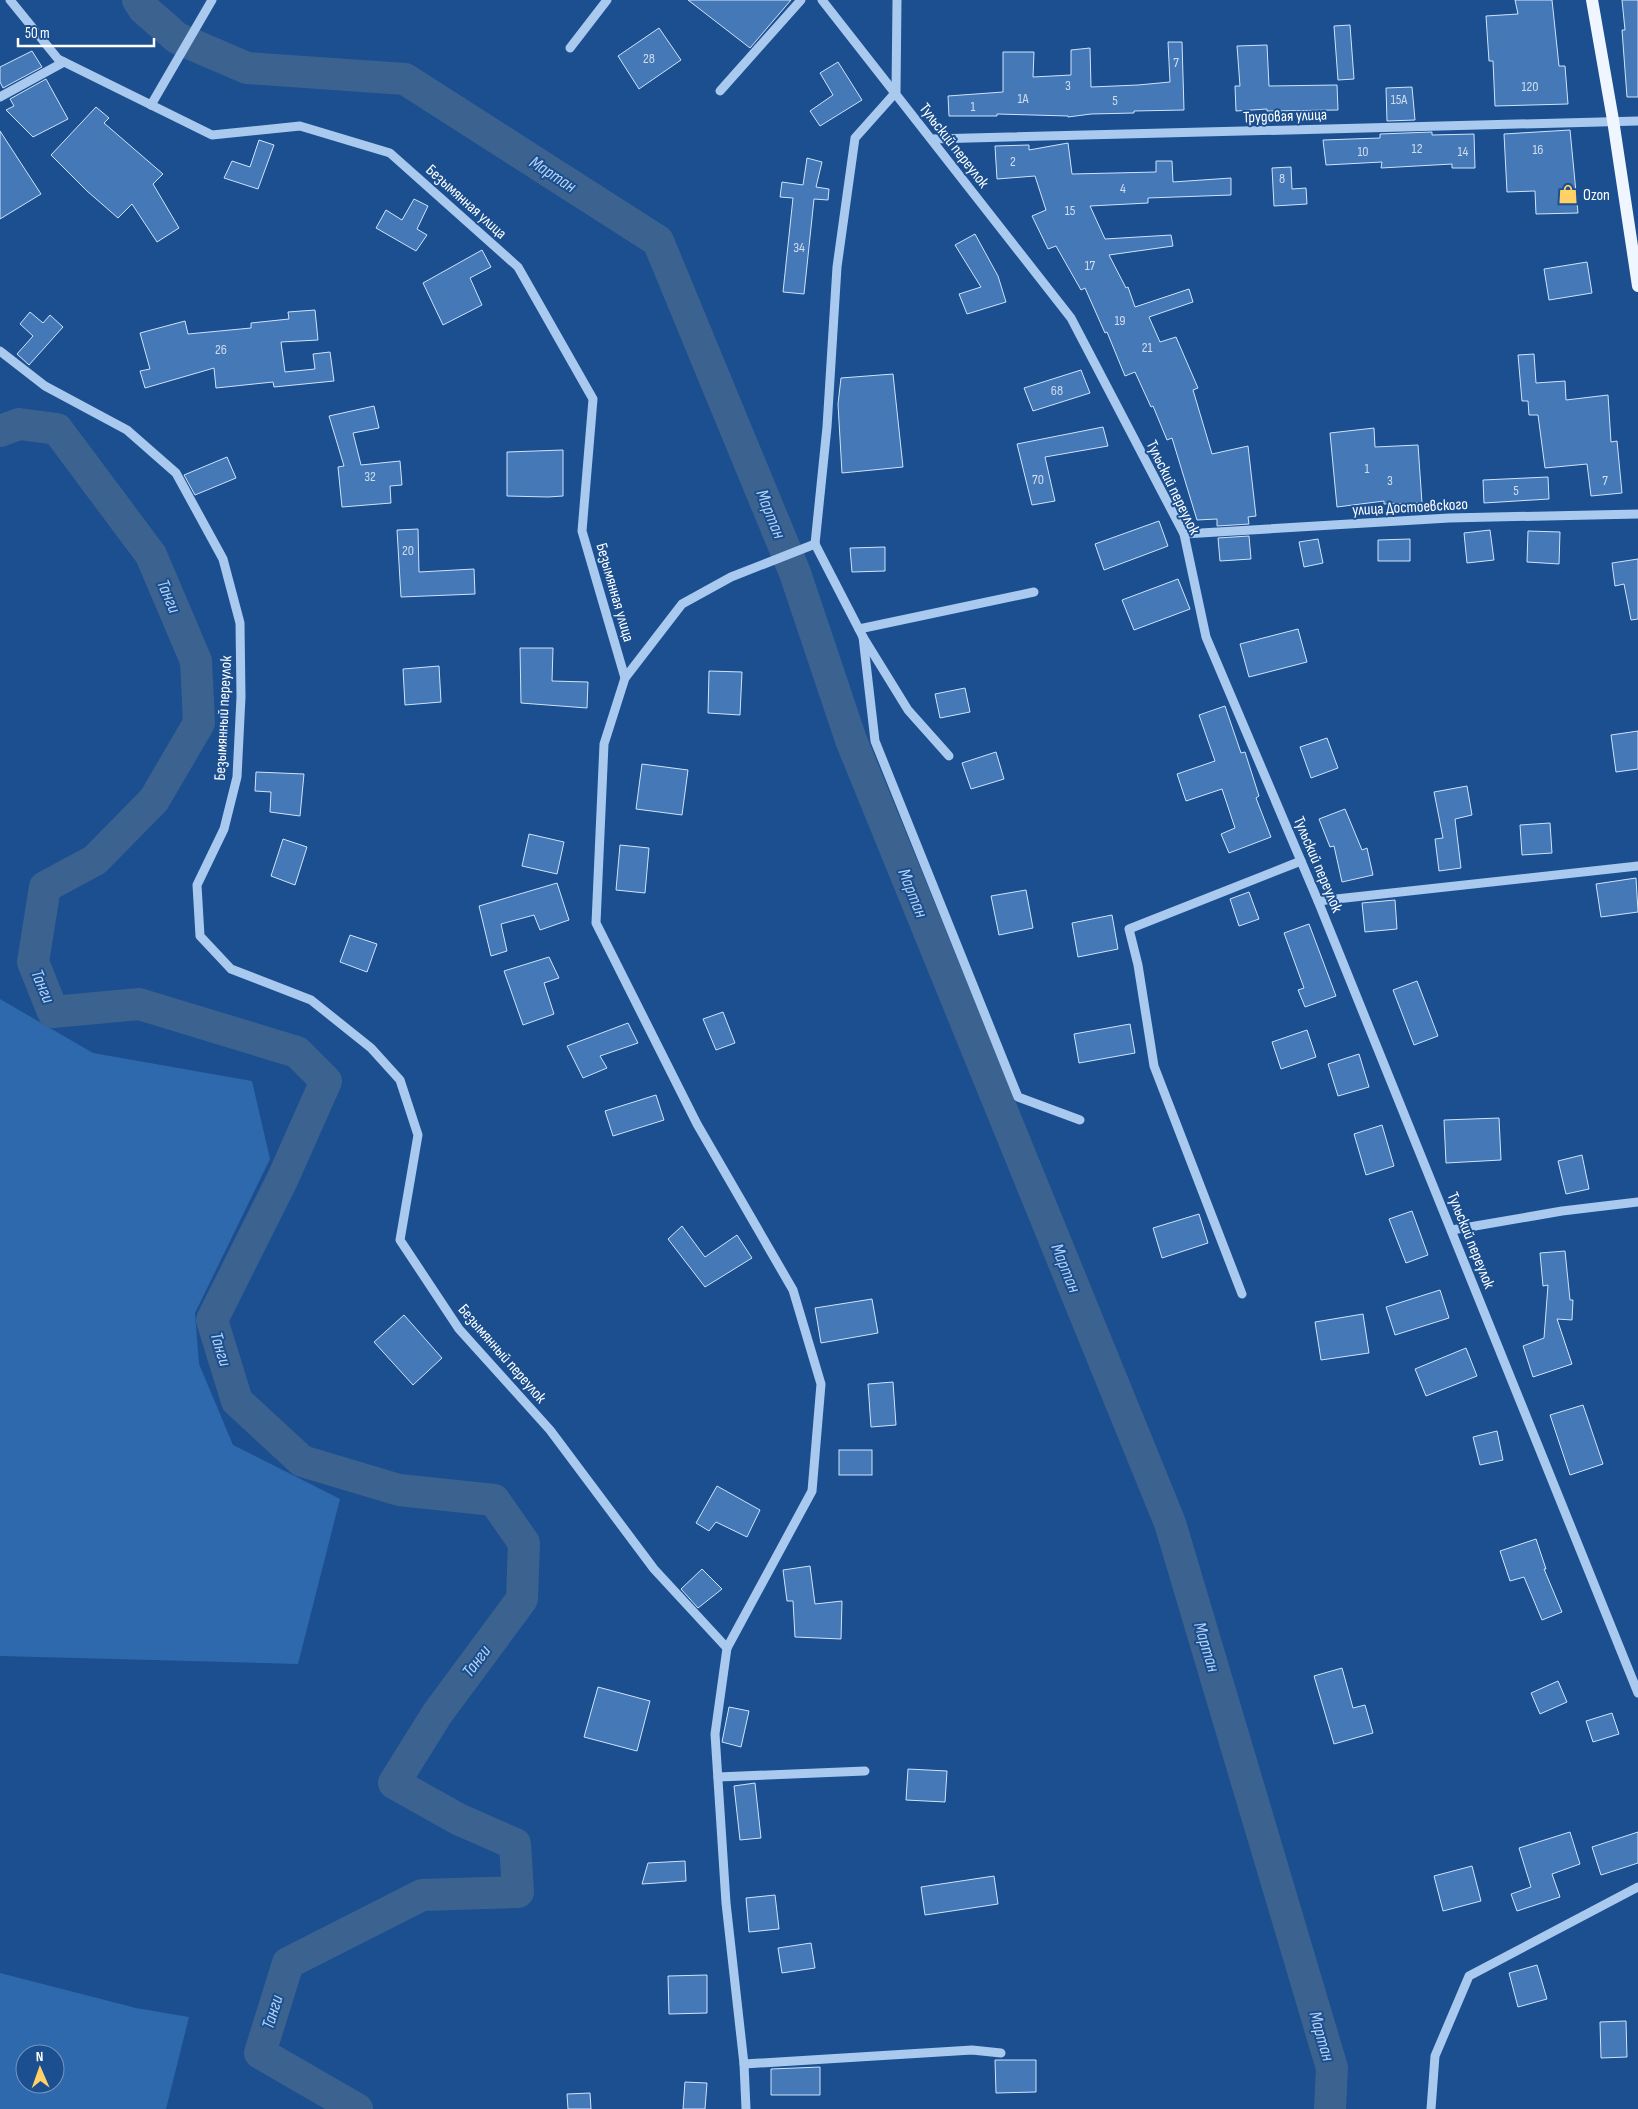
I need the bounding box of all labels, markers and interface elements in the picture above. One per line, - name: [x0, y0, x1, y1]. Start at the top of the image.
- scale bar: [18, 15, 154, 47]
- text: 50 m: [25, 24, 50, 43]
- house number: 28: [643, 50, 655, 67]
- house number: 7: [1173, 54, 1179, 71]
- house number: 3: [1065, 77, 1071, 94]
- house number: 120: [1521, 78, 1539, 95]
- house number: 1А: [1017, 90, 1030, 107]
- house number: 15А: [1391, 91, 1408, 108]
- house number: 5: [1112, 92, 1118, 109]
- house number: 1: [971, 98, 976, 115]
- street label: Тульский переулок: [915, 100, 993, 193]
- street label: Трудовая улица: [1243, 106, 1327, 127]
- house number: 12: [1412, 140, 1423, 157]
- house number: 16: [1532, 141, 1544, 158]
- house number: 10: [1357, 143, 1369, 160]
- house number: 14: [1458, 143, 1469, 160]
- water label: Мартан: [526, 152, 580, 197]
- house number: 2: [1010, 153, 1016, 170]
- street label: Безымянная улица: [422, 161, 510, 243]
- house number: 8: [1279, 170, 1285, 187]
- house number: 4: [1120, 180, 1126, 197]
- shop icon: Ozon: [1557, 183, 1579, 205]
- place label: Ozon: [1583, 186, 1610, 205]
- house number: 15: [1065, 202, 1076, 219]
- house number: 34: [793, 239, 805, 256]
- house number: 17: [1085, 257, 1096, 274]
- house number: 19: [1114, 312, 1126, 329]
- house number: 21: [1142, 339, 1152, 356]
- house number: 26: [215, 341, 227, 358]
- house number: 68: [1051, 382, 1063, 399]
- street label: Тульский переулок: [1142, 437, 1204, 539]
- house number: 1: [1365, 460, 1370, 477]
- house number: 32: [364, 468, 376, 485]
- house number: 70: [1032, 471, 1044, 488]
- house number: 3: [1387, 472, 1393, 489]
- house number: 7: [1602, 472, 1608, 489]
- house number: 5: [1513, 482, 1519, 499]
- water label: Мартан: [751, 487, 790, 542]
- street label: улица Достоевского: [1352, 495, 1468, 520]
- street label: Безымянная улица: [591, 541, 638, 644]
- house number: 20: [402, 542, 414, 559]
- water label: Танги: [152, 576, 185, 617]
- street label: Безымянный переулок: [211, 654, 236, 781]
- street label: Тульский переулок: [1289, 814, 1347, 916]
- water label: Мартан: [893, 866, 932, 921]
- water label: Танги: [26, 966, 59, 1007]
- street label: Тульский переулок: [1443, 1190, 1499, 1292]
- water label: Мартан: [1046, 1241, 1085, 1296]
- street label: Безымянный переулок: [454, 1301, 551, 1408]
- water label: Танги: [205, 1330, 236, 1369]
- water label: Мартан: [1189, 1620, 1224, 1675]
- water label: Танги: [458, 1641, 496, 1681]
- water label: Танги: [257, 1992, 288, 2032]
- water label: Мартан: [1304, 2009, 1339, 2064]
- north arrow: [15, 2044, 65, 2094]
- text: N: [36, 2048, 44, 2065]

